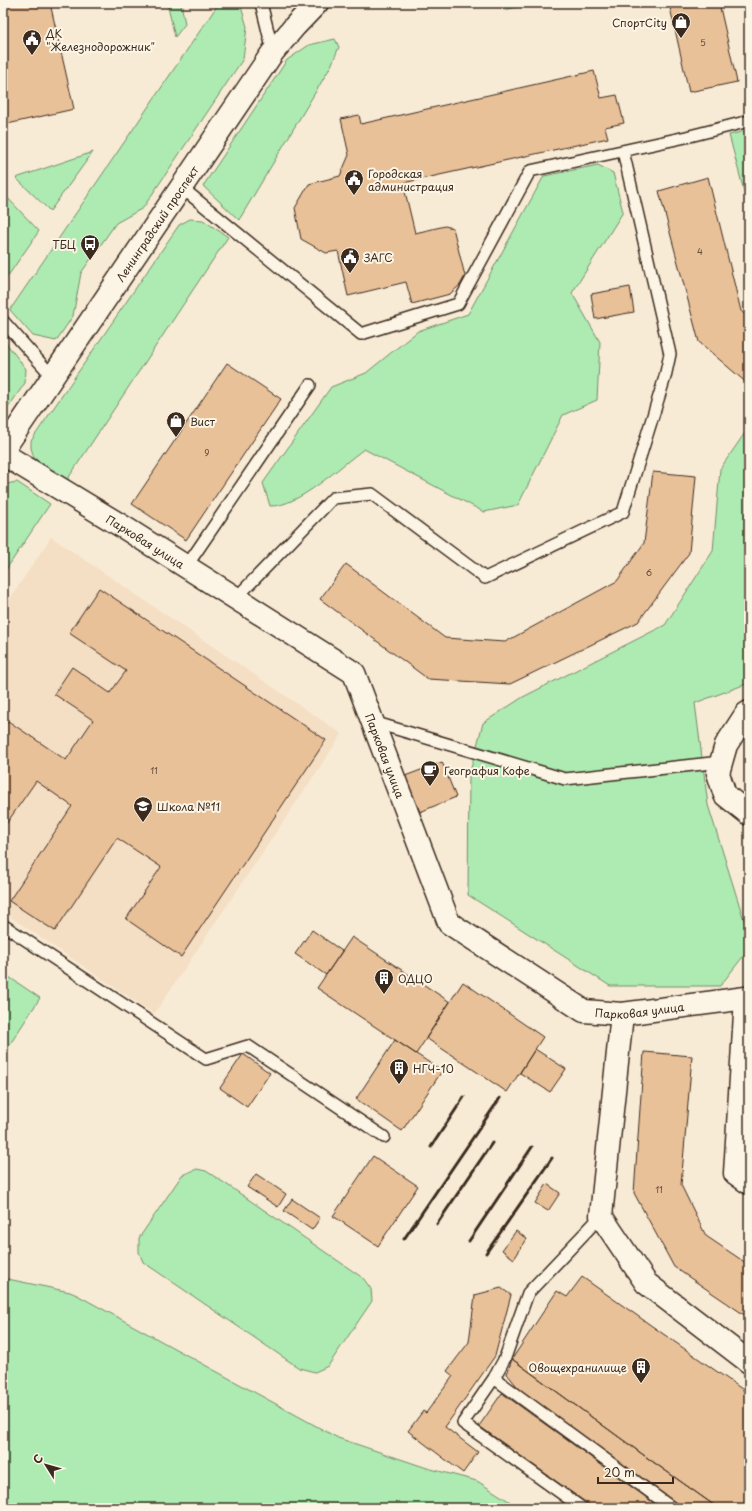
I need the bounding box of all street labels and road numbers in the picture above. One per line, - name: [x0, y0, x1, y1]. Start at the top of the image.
- street label: Ленинградский проспект: [111, 161, 203, 285]
- street label: Парковая улица: [103, 510, 188, 572]
- street label: Парковая улица: [361, 711, 409, 800]
- street label: Парковая улица: [594, 998, 685, 1023]

